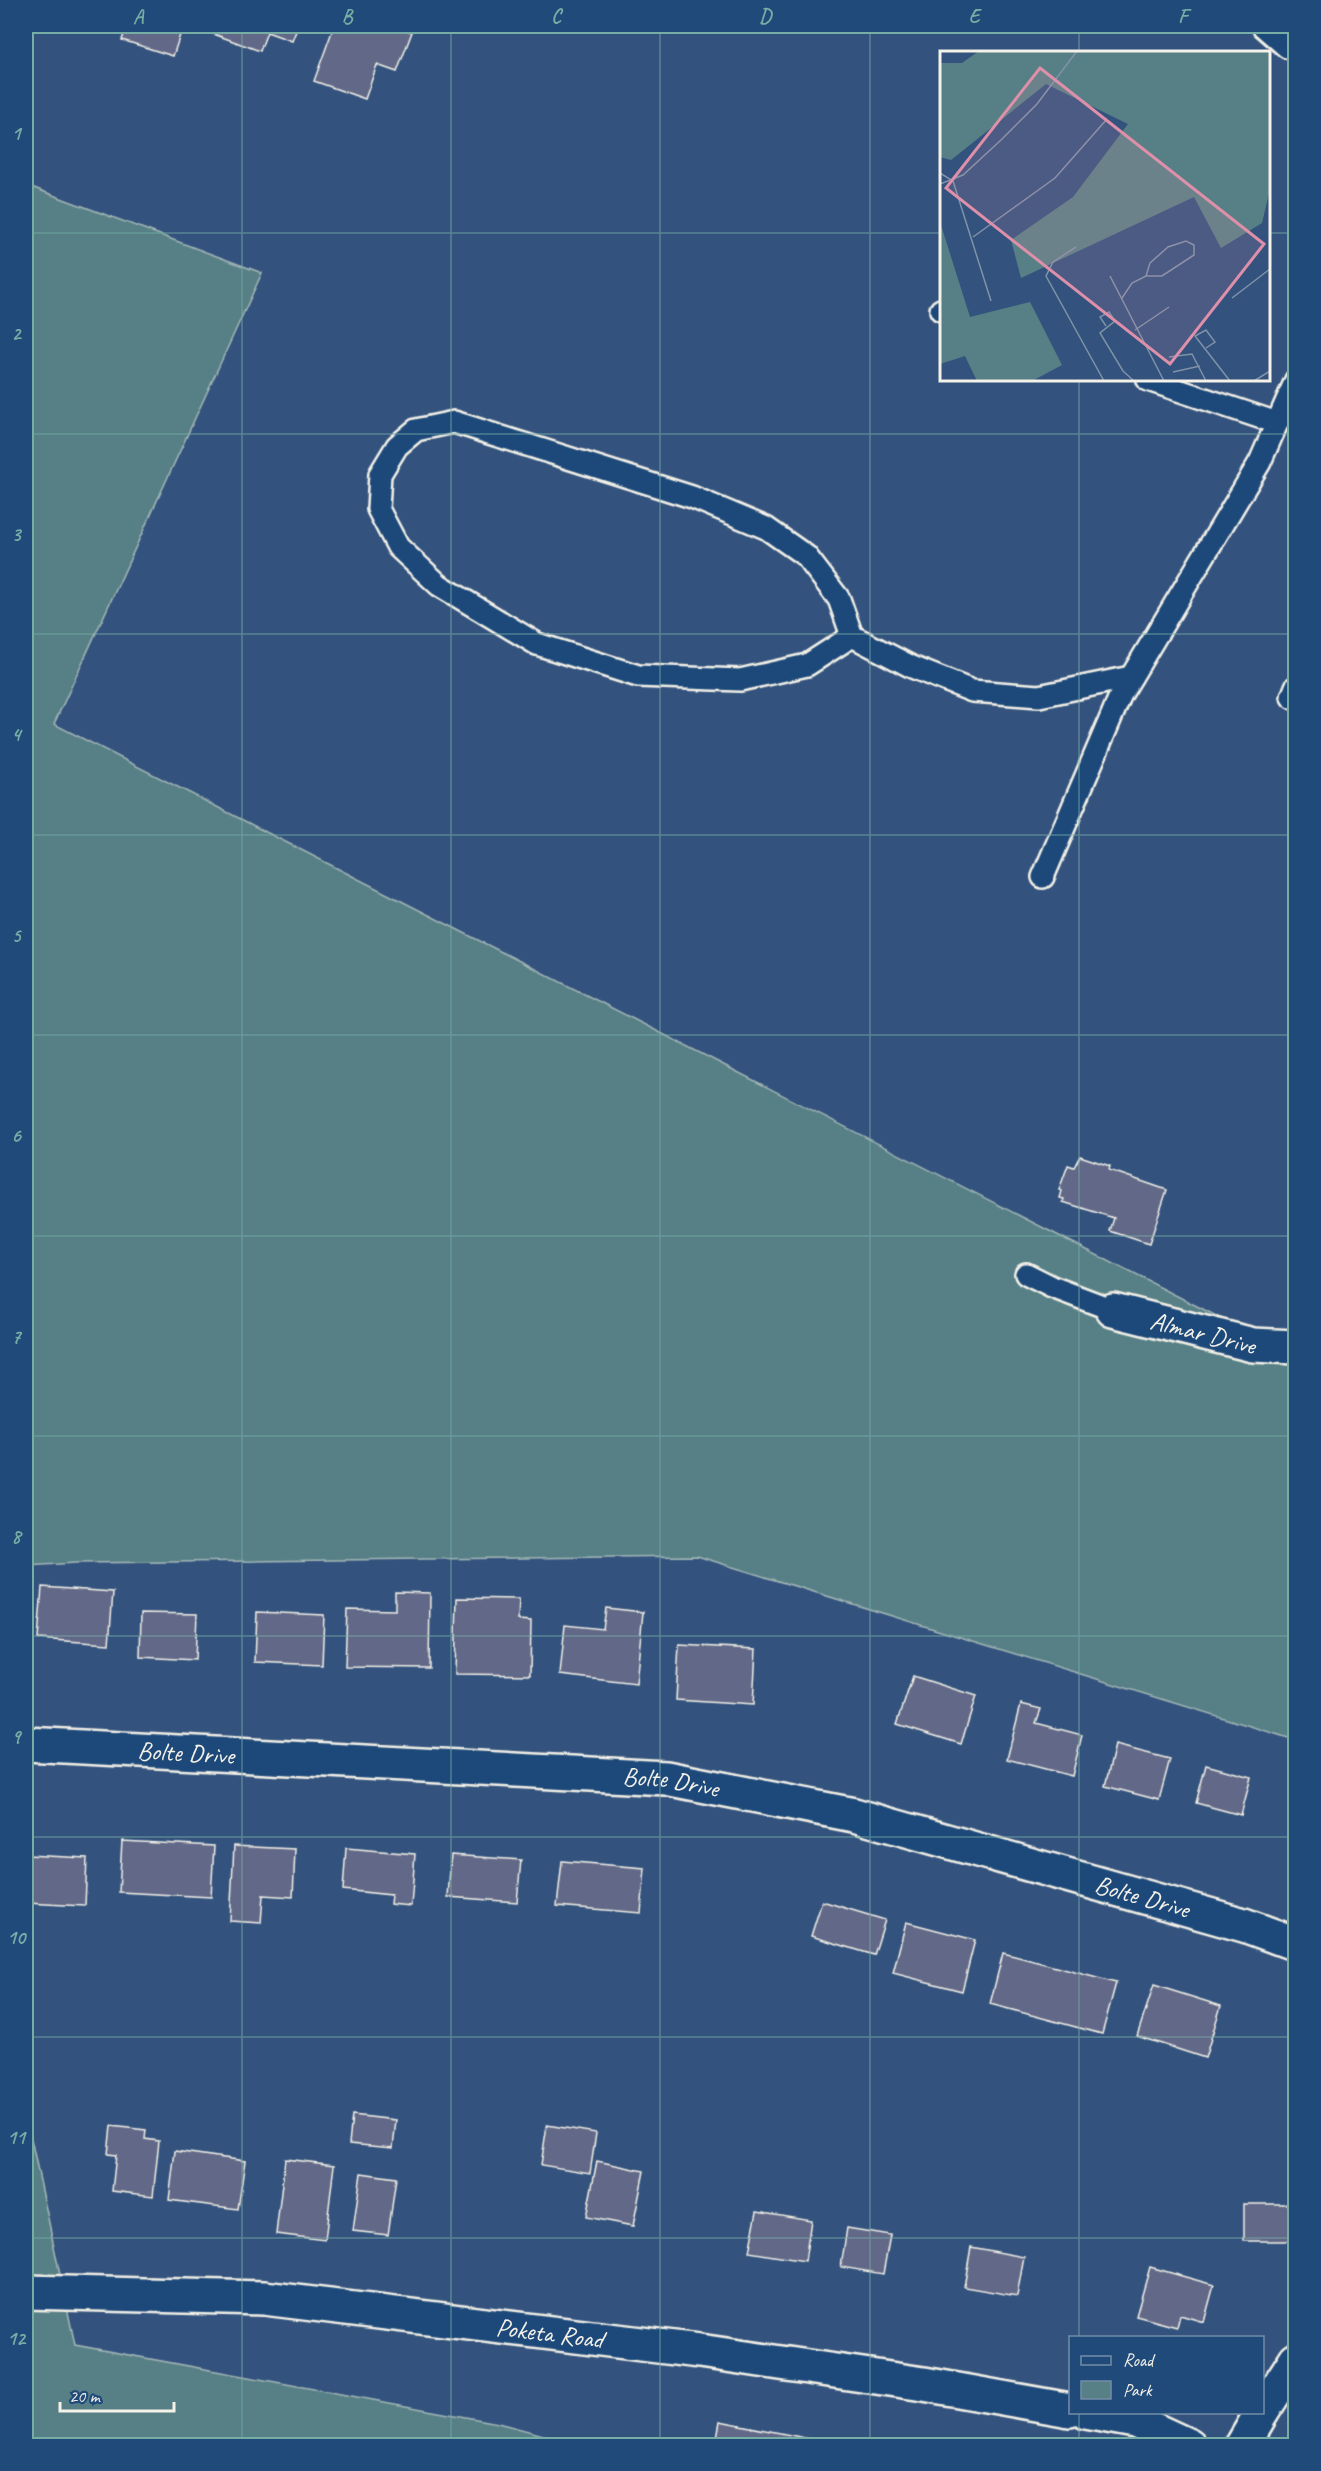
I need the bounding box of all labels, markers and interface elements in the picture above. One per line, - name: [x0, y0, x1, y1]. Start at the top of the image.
- text: A: [133, 4, 145, 29]
- text: B: [342, 4, 354, 29]
- text: C: [551, 4, 563, 29]
- text: D: [759, 4, 773, 29]
- text: E: [969, 4, 983, 29]
- text: F: [1178, 4, 1192, 29]
- inset map: [940, 51, 1270, 381]
- text: 1: [12, 121, 23, 146]
- text: 2: [12, 321, 23, 346]
- text: 3: [12, 522, 23, 547]
- text: 4: [12, 722, 24, 747]
- text: 5: [12, 923, 23, 948]
- text: 6: [11, 1123, 22, 1148]
- street label: Almar Drive: [1147, 1304, 1261, 1362]
- text: 7: [12, 1324, 23, 1349]
- text: 8: [12, 1524, 24, 1549]
- text: 9: [12, 1724, 23, 1749]
- street label: Bolte Drive: [137, 1734, 238, 1772]
- street label: Bolte Drive: [622, 1760, 724, 1806]
- street label: Bolte Drive: [1091, 1868, 1196, 1926]
- text: 10: [7, 1925, 27, 1950]
- text: 11: [7, 2125, 27, 2150]
- street label: Poketa Road: [494, 2310, 609, 2357]
- text: 12: [7, 2326, 27, 2351]
- legend: [1069, 2336, 1264, 2414]
- text: Road: [1123, 2349, 1156, 2371]
- scale bar: [60, 2375, 174, 2413]
- text: Park: [1123, 2379, 1153, 2401]
- text: 20 m: [69, 2385, 102, 2407]

